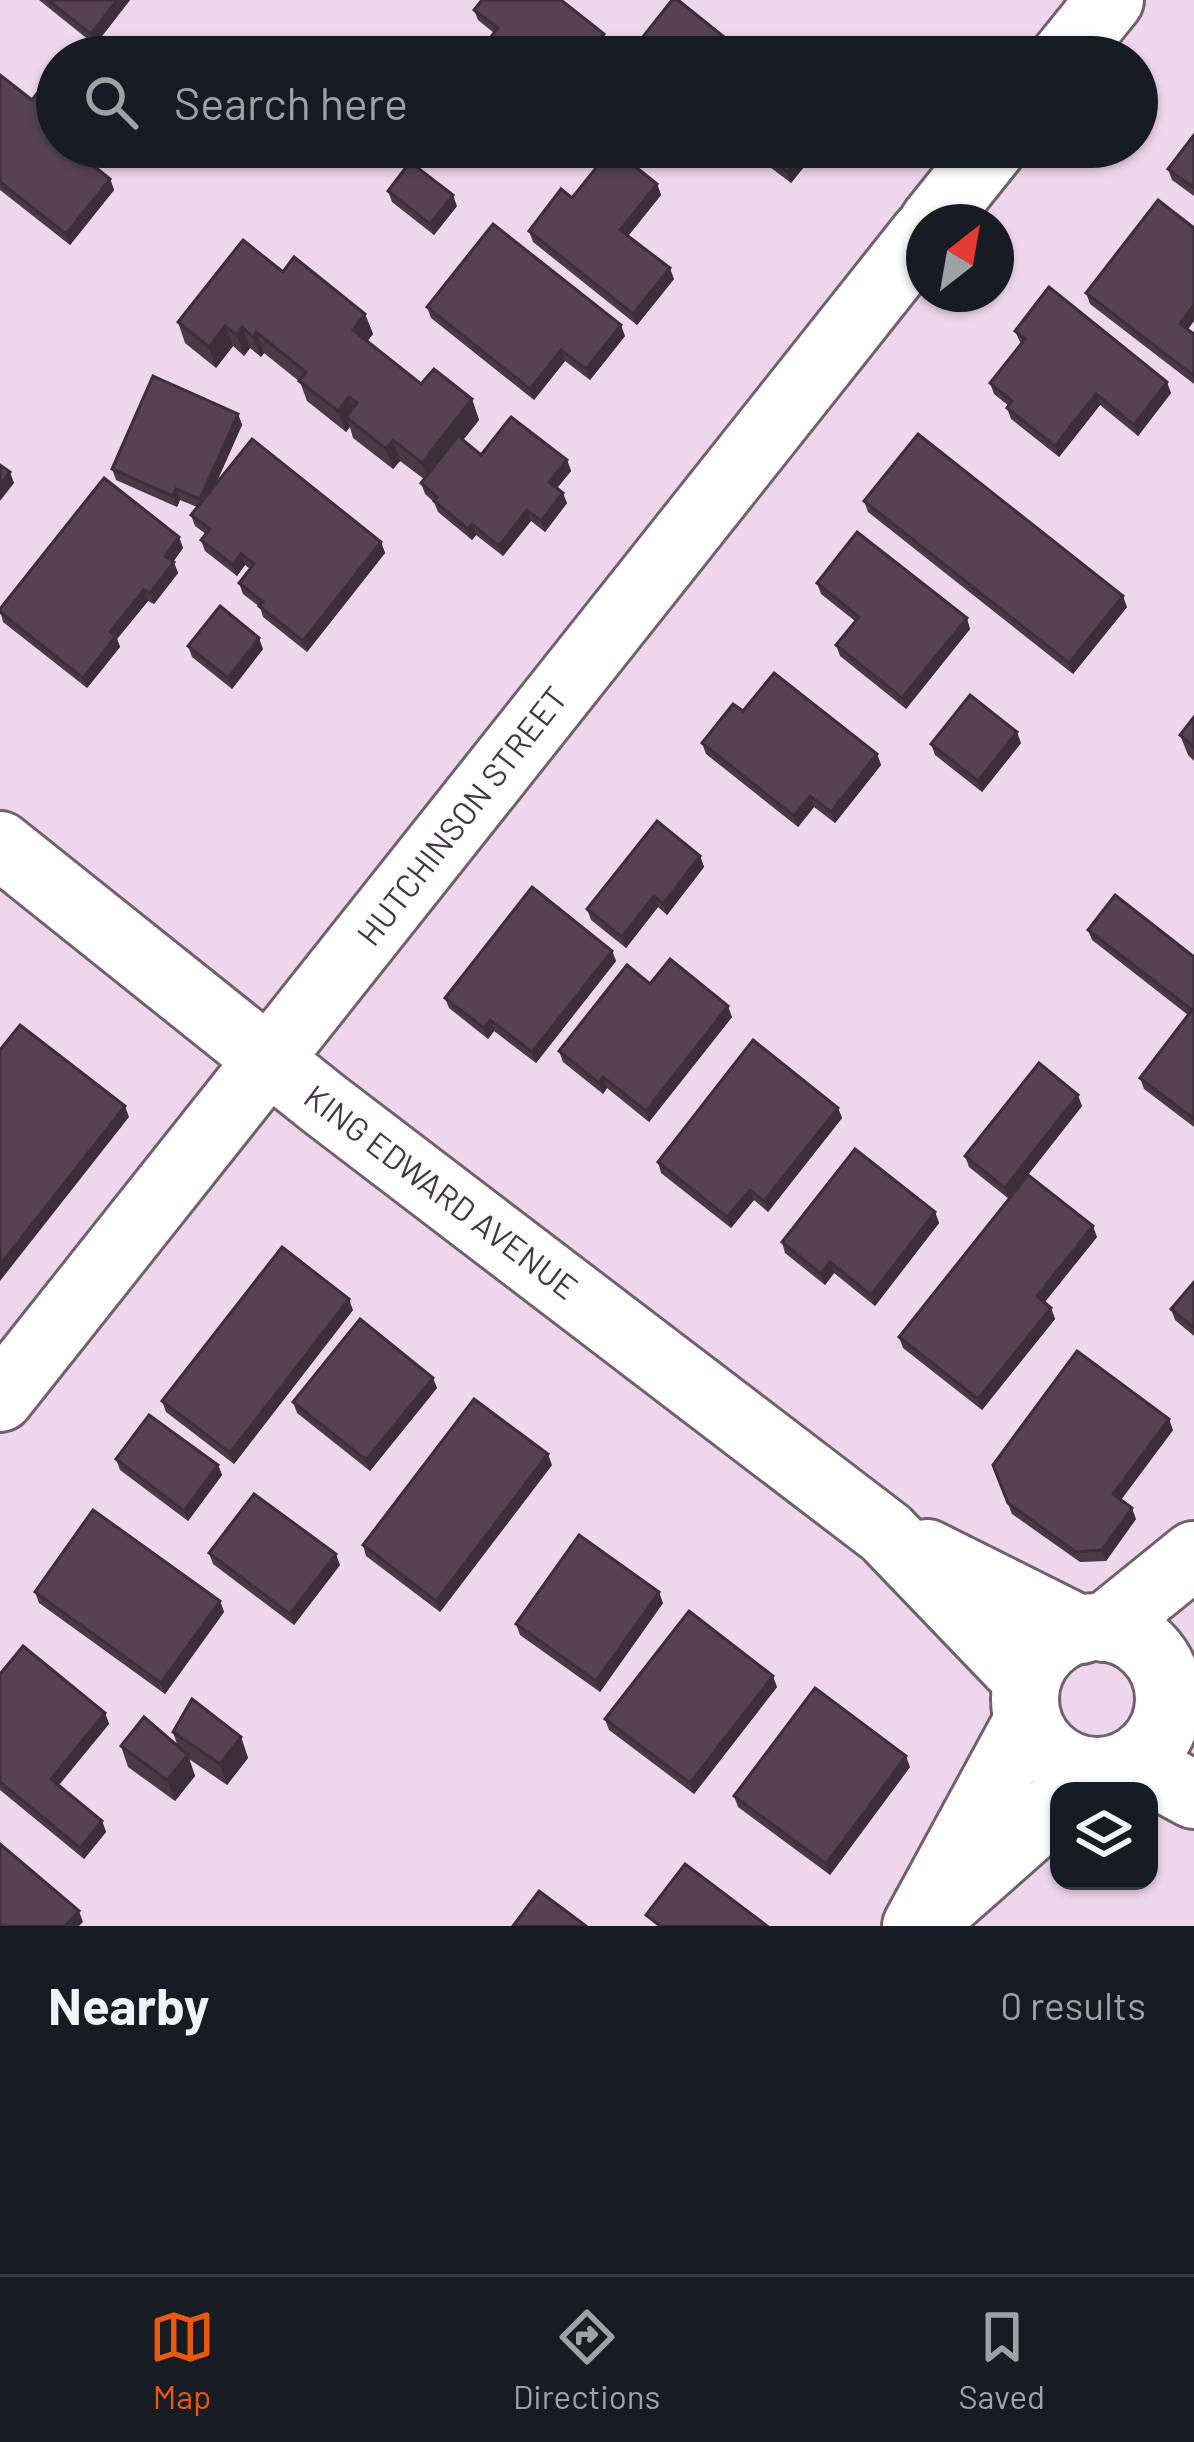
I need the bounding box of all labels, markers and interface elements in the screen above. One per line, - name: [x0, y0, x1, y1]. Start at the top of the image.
- search box: [36, 36, 1158, 168]
- icon: search: [78, 69, 144, 135]
- text: Search here: [174, 75, 408, 129]
- north arrow: [906, 204, 1014, 312]
- street label: HUTCHINSON STREET: [348, 678, 575, 953]
- street label: KING EDWARD AVENUE: [297, 1075, 586, 1307]
- map controls: [1050, 1782, 1158, 1890]
- button: layers: [1050, 1782, 1158, 1890]
- text: Nearby: [48, 1974, 209, 2035]
- text: 0 results: [1000, 1981, 1146, 2028]
- tab: Map: [149, 2304, 215, 2416]
- tab: Directions: [513, 2304, 660, 2416]
- tab: Saved: [958, 2304, 1045, 2416]

